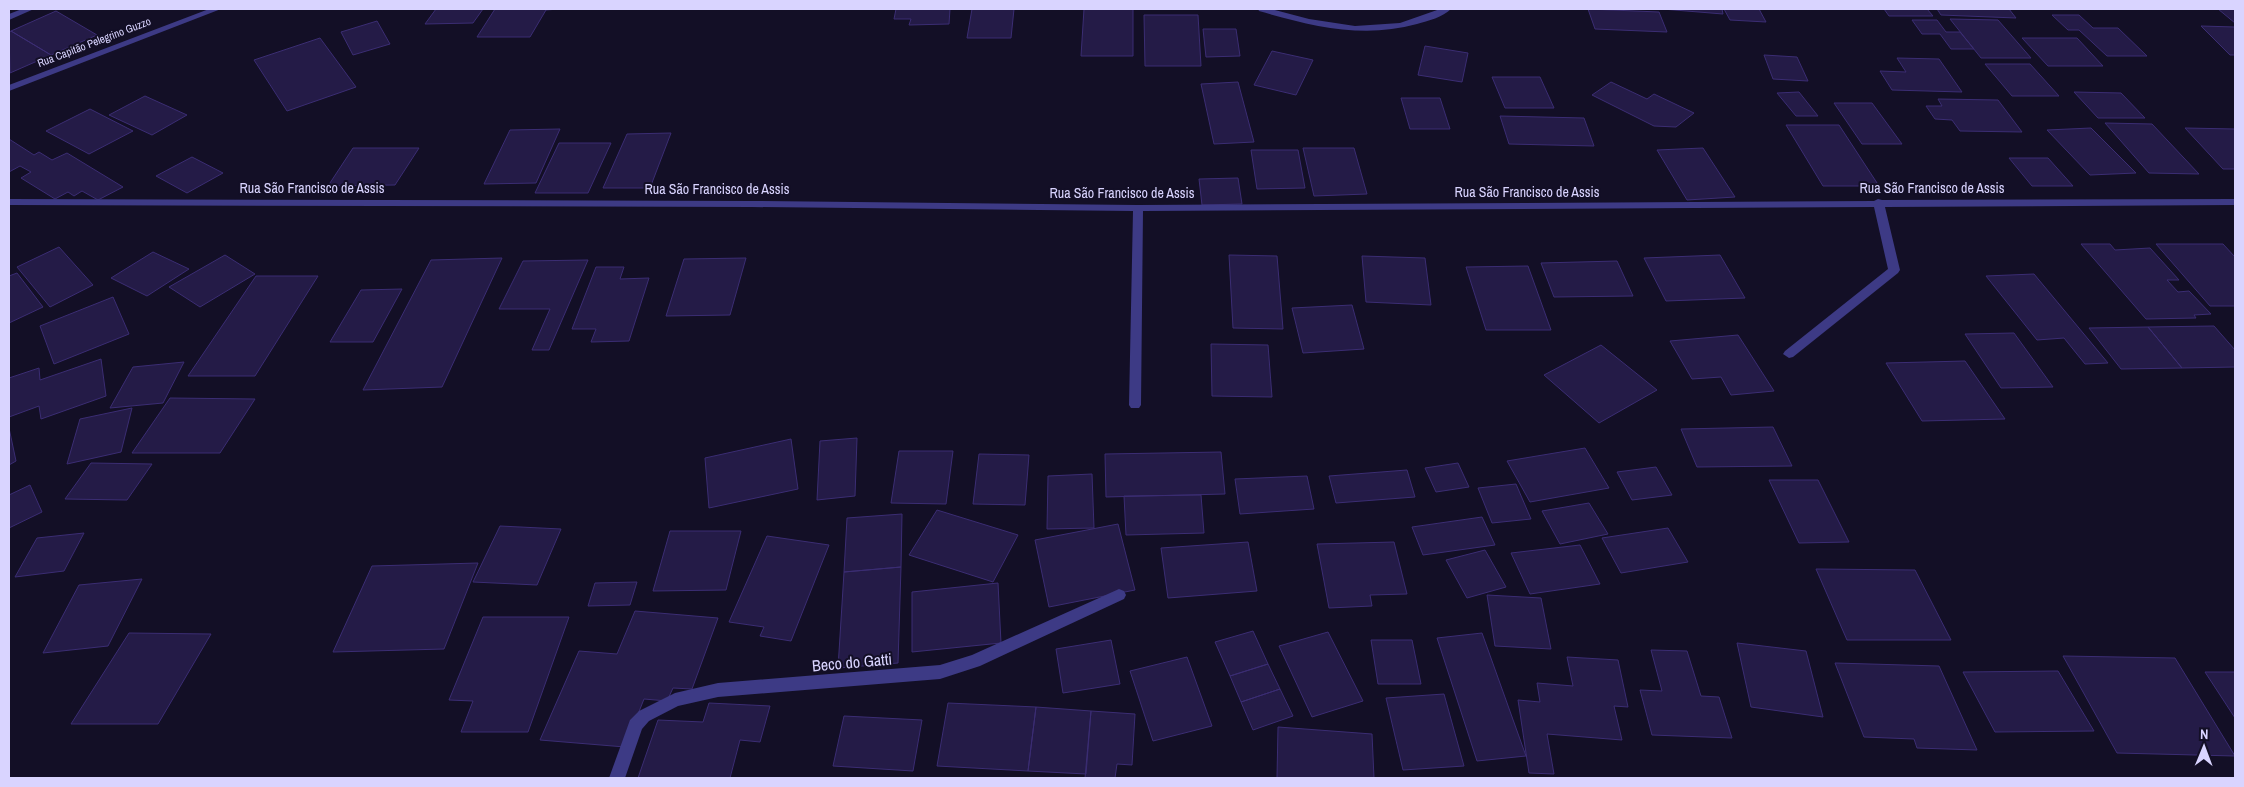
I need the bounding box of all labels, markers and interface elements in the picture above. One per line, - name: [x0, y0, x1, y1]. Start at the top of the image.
- street label: Rua Capitão Pelegrino Guzzo: [35, 14, 153, 70]
- street label: Rua São Francisco de Assis: [240, 179, 385, 197]
- street label: Rua São Francisco de Assis: [1860, 179, 2005, 197]
- street label: Rua São Francisco de Assis: [645, 180, 790, 198]
- street label: Rua São Francisco de Assis: [1455, 183, 1600, 201]
- street label: Rua São Francisco de Assis: [1050, 184, 1195, 202]
- street label: Beco do Gatti: [811, 648, 893, 676]
- north arrow: [2179, 722, 2229, 772]
- text: N: [2200, 725, 2209, 743]

